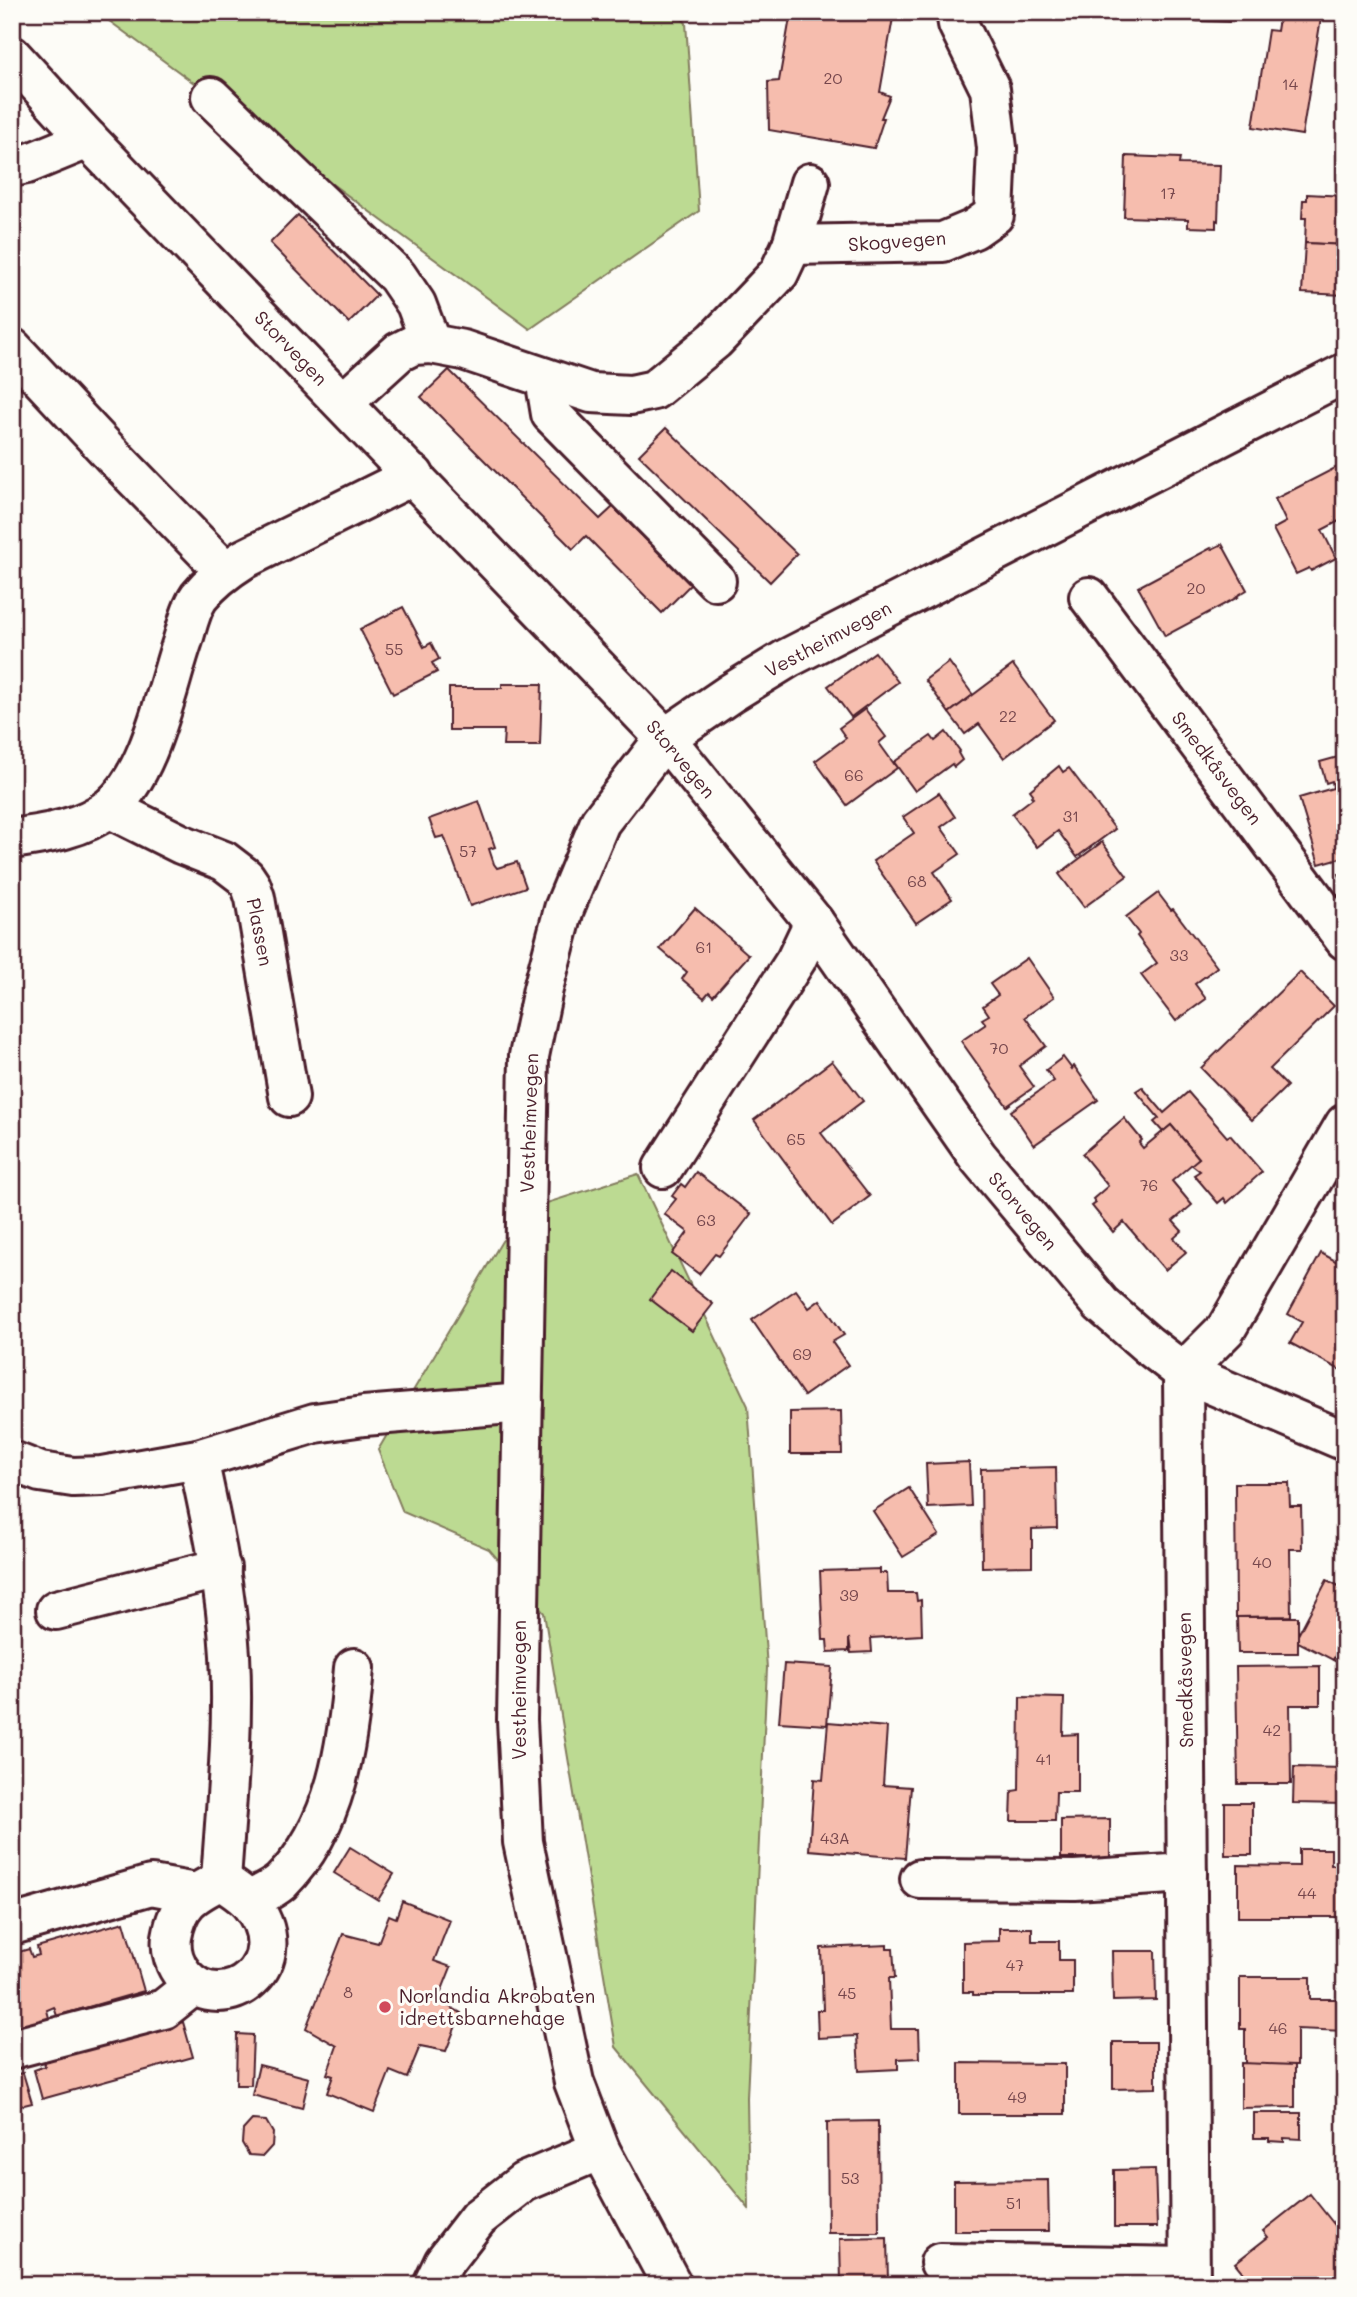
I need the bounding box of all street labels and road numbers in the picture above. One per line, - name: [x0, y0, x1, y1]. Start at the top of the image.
- street label: Skogvegen: [847, 225, 947, 256]
- street label: Storvegen: [249, 305, 333, 390]
- street label: Vestheimvegen: [760, 595, 896, 682]
- street label: Smedkåsvegen: [1167, 706, 1268, 830]
- street label: Storvegen: [641, 714, 721, 803]
- street label: Plassen: [242, 896, 279, 968]
- street label: Vestheimvegen: [514, 1053, 543, 1193]
- street label: Storvegen: [983, 1166, 1063, 1255]
- street label: Smedkåsvegen: [1171, 1612, 1198, 1748]
- street label: Vestheimvegen: [506, 1620, 531, 1760]

